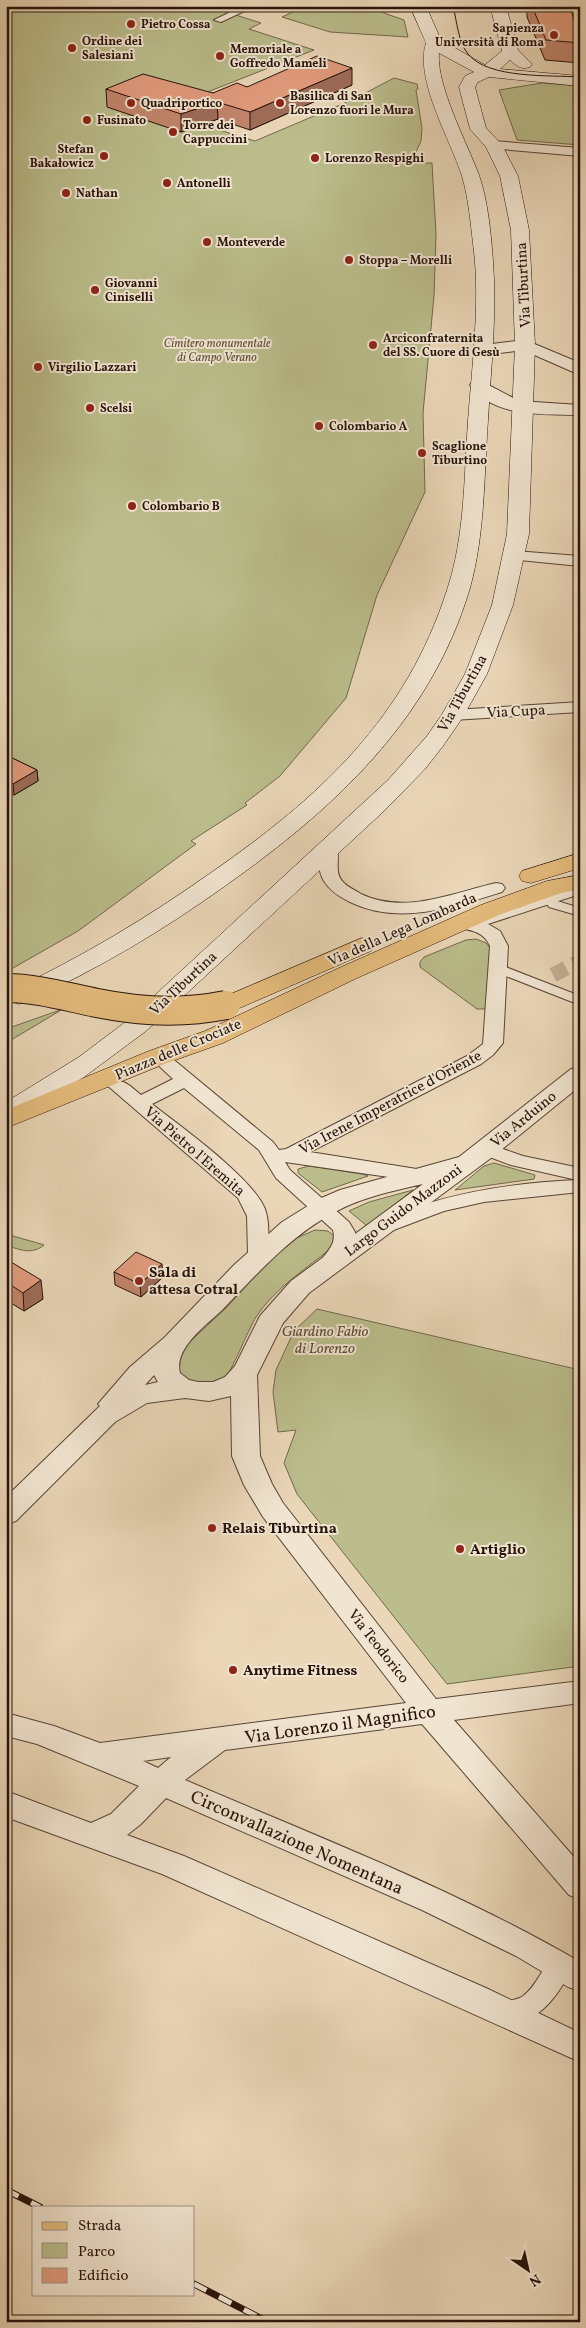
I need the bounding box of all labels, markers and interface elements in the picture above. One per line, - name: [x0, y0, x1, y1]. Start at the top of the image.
- place label: Pietro Cossa: [141, 17, 211, 33]
- marker: Pietro Cossa: [125, 18, 137, 30]
- place label: Sapienza Università di Roma: [435, 21, 544, 51]
- marker: Sapienza Università di Roma: [548, 29, 560, 41]
- place label: Ordine dei Salesiani: [82, 34, 142, 64]
- marker: Ordine dei Salesiani: [66, 42, 78, 54]
- place label: Memoriale a Goffredo Mameli: [230, 42, 327, 72]
- marker: Memoriale a Goffredo Mameli: [214, 50, 226, 62]
- place label: Basilica di San Lorenzo fuori le Mura: [290, 89, 414, 119]
- place label: Quadriportico: [141, 96, 222, 112]
- marker: Quadriportico: [125, 97, 137, 109]
- marker: Basilica di San Lorenzo fuori le Mura: [274, 97, 286, 109]
- place label: Fusinato: [97, 113, 146, 129]
- marker: Fusinato: [81, 114, 93, 126]
- place label: Torre dei Cappuccini: [183, 118, 247, 148]
- marker: Torre dei Cappuccini: [167, 126, 179, 138]
- place label: Stefan Bakałowicz: [30, 142, 94, 172]
- marker: Stefan Bakałowicz: [98, 150, 110, 162]
- place label: Lorenzo Respighi: [325, 151, 424, 167]
- marker: Lorenzo Respighi: [309, 152, 321, 164]
- place label: Antonelli: [177, 176, 231, 192]
- marker: Antonelli: [161, 177, 173, 189]
- place label: Nathan: [76, 186, 118, 202]
- marker: Nathan: [60, 187, 72, 199]
- place label: Monteverde: [217, 235, 285, 251]
- marker: Monteverde: [201, 236, 213, 248]
- street label: Via Tiburtina: [512, 242, 537, 328]
- place label: Stoppa – Morelli: [359, 253, 452, 269]
- marker: Stoppa – Morelli: [343, 254, 355, 266]
- place label: Giovanni Ciniselli: [105, 276, 157, 306]
- marker: Giovanni Ciniselli: [89, 284, 101, 296]
- place label: Arciconfraternita del SS. Cuore di Gesù: [383, 331, 500, 361]
- park label: Cimitero monumentale di Campo Verano: [164, 336, 271, 366]
- marker: Arciconfraternita del SS. Cuore di Gesù: [367, 339, 379, 351]
- place label: Virgilio Lazzari: [48, 360, 136, 376]
- marker: Virgilio Lazzari: [32, 361, 44, 373]
- place label: Scelsi: [100, 401, 132, 417]
- marker: Scelsi: [84, 402, 96, 414]
- place label: Colombario A: [329, 419, 408, 435]
- marker: Colombario A: [313, 420, 325, 432]
- place label: Scaglione Tiburtino: [432, 439, 487, 469]
- marker: Scaglione Tiburtino: [416, 447, 428, 459]
- place label: Colombario B: [142, 499, 220, 515]
- marker: Colombario B: [126, 500, 138, 512]
- street label: Via Tiburtina: [433, 651, 493, 736]
- street label: Via Cupa: [486, 700, 546, 725]
- street label: Via della Lega Lombarda: [325, 888, 480, 973]
- street label: Via Tiburtina: [145, 947, 223, 1021]
- street label: Piazza delle Crociate: [112, 1014, 245, 1087]
- street label: Via Irene Imperatrice d'Oriente: [296, 1046, 486, 1161]
- street label: Via Arduino: [486, 1087, 562, 1153]
- street label: Via Pietro l'Eremita: [139, 1102, 249, 1202]
- street label: Largo Guido Mazzoni: [341, 1160, 467, 1262]
- place label: Sala di attesa Cotral: [149, 1263, 238, 1301]
- marker: Sala di attesa Cotral: [133, 1275, 145, 1287]
- park label: Giardino Fabio di Lorenzo: [282, 1322, 368, 1360]
- place label: Relais Tiburtina: [222, 1519, 337, 1540]
- marker: Relais Tiburtina: [206, 1522, 218, 1534]
- place label: Artiglio: [470, 1540, 526, 1561]
- marker: Artiglio: [454, 1543, 466, 1555]
- street label: Via Teodorico: [342, 1605, 413, 1688]
- place label: Anytime Fitness: [243, 1661, 358, 1682]
- marker: Anytime Fitness: [227, 1664, 239, 1676]
- street label: Via Lorenzo il Magnifico: [243, 1700, 437, 1751]
- street label: Circonvallazione Nomentana: [186, 1785, 407, 1902]
- legend: [32, 2206, 195, 2296]
- text: Strada: [78, 2216, 121, 2237]
- text: Parco: [78, 2242, 115, 2263]
- north arrow: [504, 2246, 554, 2296]
- text: Edificio: [78, 2266, 129, 2287]
- text: N: [525, 2269, 544, 2290]

